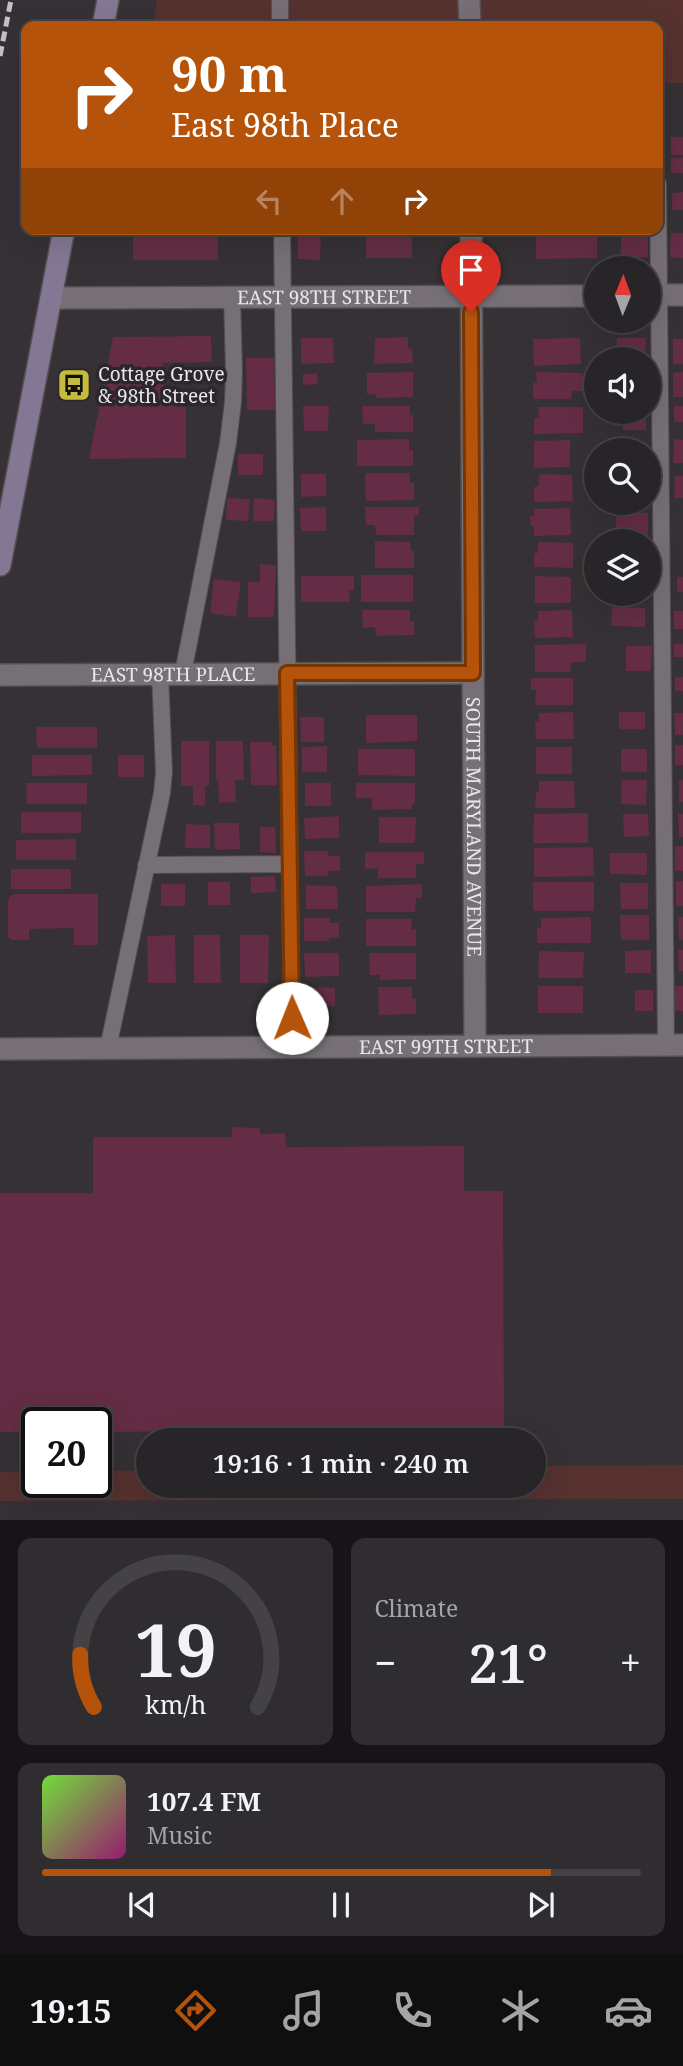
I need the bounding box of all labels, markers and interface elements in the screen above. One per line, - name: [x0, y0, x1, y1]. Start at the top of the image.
- text: 90 m: [171, 40, 287, 106]
- icon: right: [56, 49, 147, 140]
- text: East 98th Place: [171, 103, 399, 146]
- icon: left: [250, 182, 288, 220]
- icon: ahead: [323, 182, 361, 220]
- icon: right: [396, 182, 434, 220]
- pin: [441, 240, 501, 312]
- icon: arrive: [452, 251, 490, 289]
- north arrow: [584, 256, 662, 332]
- map controls: [584, 256, 661, 606]
- street label: EAST 98TH STREET: [237, 284, 411, 310]
- button: sound: [584, 347, 661, 424]
- place label: Cottage Grove & 98th Street: [98, 361, 225, 409]
- bus stop icon: Cottage Grove & 98th Street: [55, 366, 93, 404]
- button: search: [584, 438, 661, 515]
- button: layers: [584, 529, 661, 606]
- street label: EAST 98TH PLACE: [91, 661, 256, 688]
- street label: SOUTH MARYLAND AVENUE: [460, 697, 488, 957]
- position arrow: [255, 981, 329, 1055]
- street label: EAST 99TH STREET: [359, 1033, 534, 1060]
- speed limit sign: 20: [21, 1407, 112, 1498]
- text: 19:16 · 1 min · 240 m: [213, 1445, 469, 1481]
- text: Climate: [375, 1592, 458, 1624]
- text: 19: [134, 1600, 216, 1699]
- text: 21°: [468, 1627, 548, 1698]
- text: −: [375, 1636, 397, 1688]
- text: +: [620, 1636, 641, 1688]
- text: km/h: [145, 1687, 206, 1721]
- text: 107.4 FM: [147, 1783, 261, 1819]
- text: Music: [147, 1819, 212, 1851]
- icon: previous: [123, 1886, 161, 1924]
- icon: pause: [322, 1886, 360, 1924]
- icon: next: [522, 1886, 560, 1924]
- icon: directions: [171, 1986, 220, 2035]
- icon: music: [279, 1986, 328, 2035]
- icon: phone: [388, 1986, 437, 2035]
- icon: climate: [496, 1986, 545, 2035]
- icon: car: [604, 1986, 653, 2035]
- text: 19:15: [30, 1989, 112, 2032]

